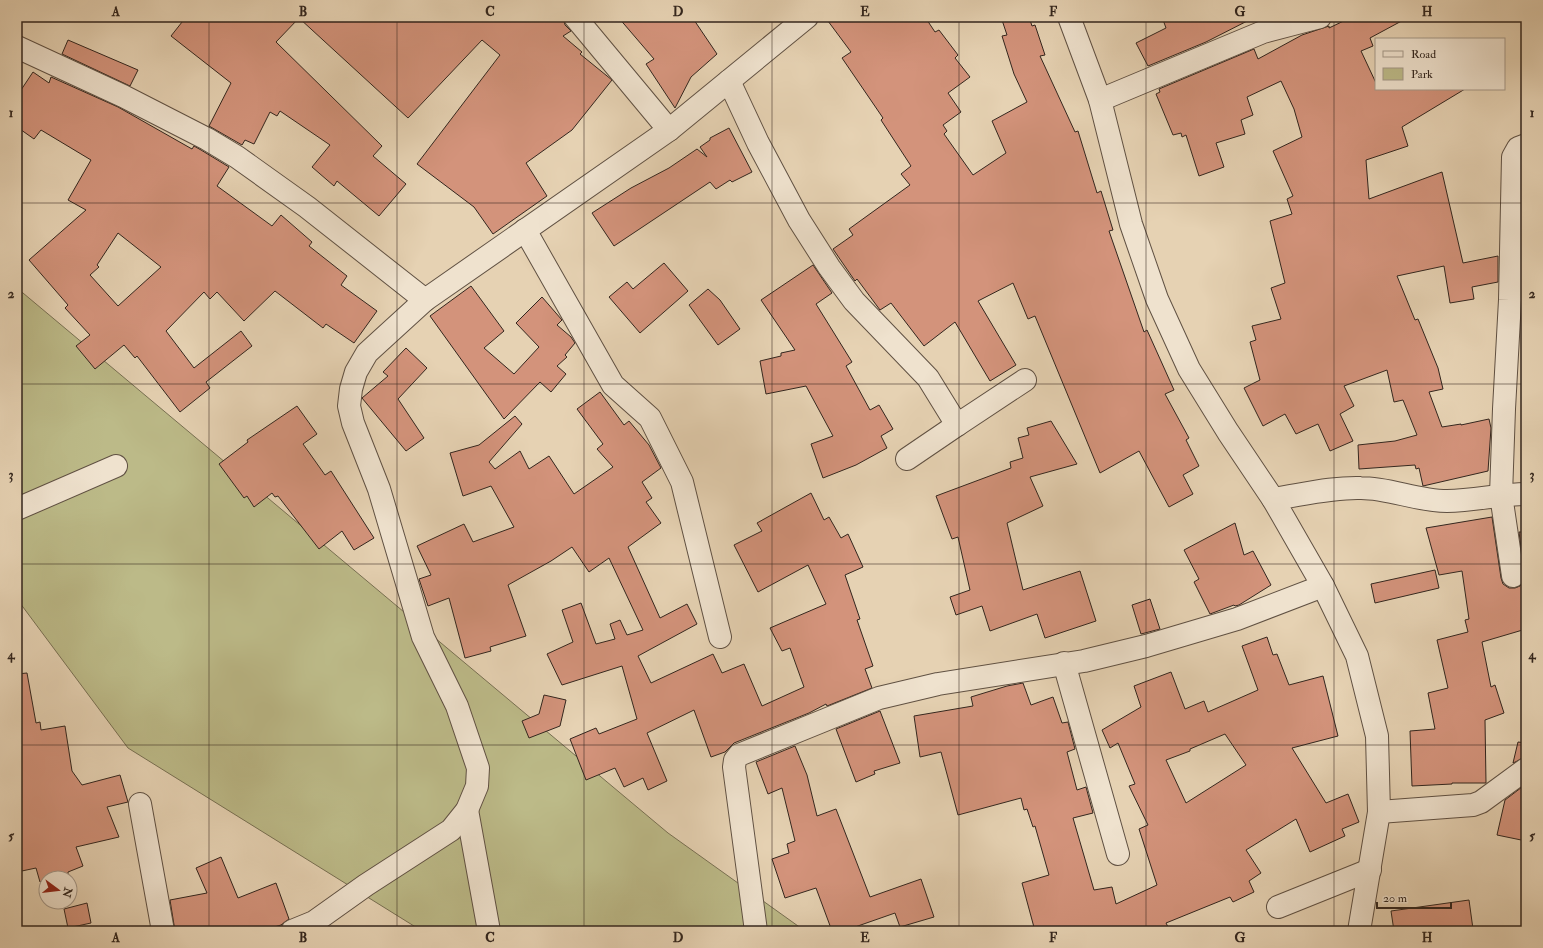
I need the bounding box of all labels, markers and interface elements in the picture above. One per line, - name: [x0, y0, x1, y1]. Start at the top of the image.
- text: A: [111, 4, 121, 20]
- text: B: [299, 4, 307, 20]
- text: C: [485, 4, 495, 20]
- text: D: [673, 4, 684, 20]
- text: E: [860, 4, 870, 20]
- text: F: [1049, 4, 1058, 20]
- text: G: [1235, 4, 1246, 20]
- text: H: [1422, 4, 1433, 20]
- legend: [1375, 38, 1505, 90]
- text: Road: [1411, 47, 1436, 62]
- text: Park: [1411, 67, 1433, 82]
- text: 1: [9, 105, 14, 121]
- text: 1: [1530, 105, 1535, 121]
- text: 2: [8, 286, 15, 302]
- text: 2: [1529, 286, 1536, 302]
- text: 3: [9, 467, 14, 483]
- text: 3: [1530, 467, 1535, 483]
- text: 4: [6, 647, 15, 663]
- text: 4: [1527, 647, 1536, 663]
- text: 5: [8, 828, 14, 844]
- text: 5: [1529, 828, 1535, 844]
- north arrow: [38, 870, 78, 910]
- scale bar: [1377, 884, 1451, 910]
- text: N: [59, 885, 75, 900]
- text: 20 m: [1383, 891, 1408, 906]
- text: A: [111, 930, 121, 946]
- text: B: [299, 930, 307, 946]
- text: C: [485, 930, 495, 946]
- text: D: [673, 930, 684, 946]
- text: E: [860, 930, 870, 946]
- text: F: [1049, 930, 1058, 946]
- text: G: [1235, 930, 1246, 946]
- text: H: [1422, 930, 1433, 946]

